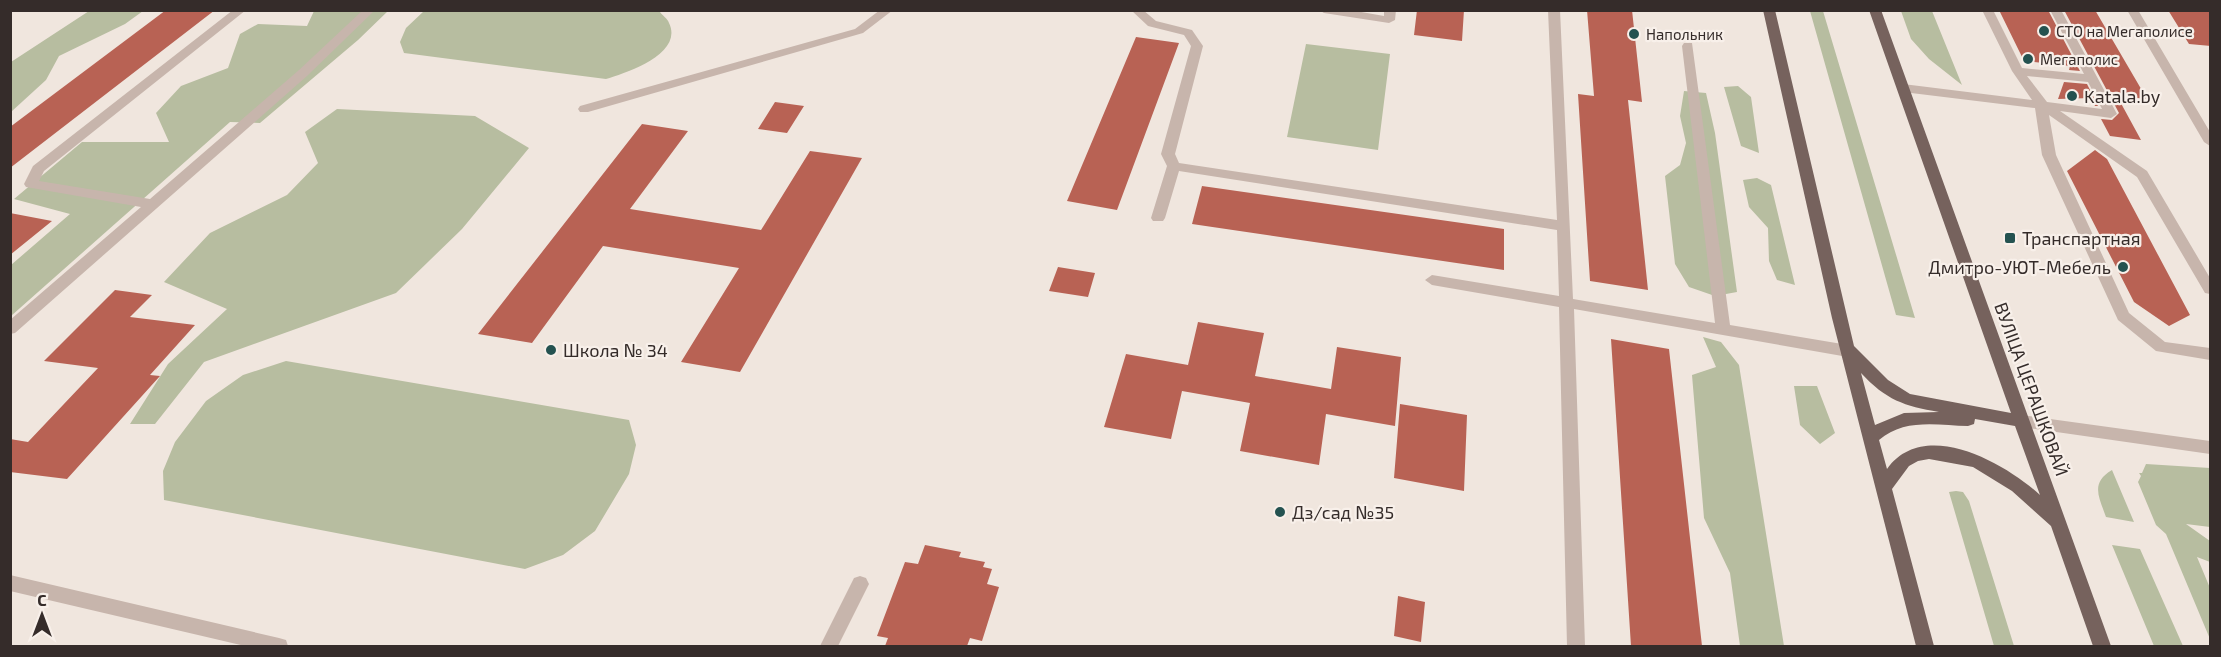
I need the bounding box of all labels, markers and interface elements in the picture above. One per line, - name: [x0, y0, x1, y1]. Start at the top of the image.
- place label: СТО на Мегаполисе: [2056, 22, 2193, 40]
- marker: СТО на Мегаполисе: [2037, 24, 2051, 38]
- place label: Напольник: [1646, 25, 1723, 43]
- marker: Напольник: [1627, 27, 1641, 41]
- place label: Мегаполис: [2040, 50, 2118, 68]
- marker: Мегаполис: [2021, 52, 2035, 66]
- place label: Katala.by: [2084, 85, 2161, 107]
- marker: Katala.by: [2065, 89, 2079, 103]
- place label: Транспартная: [2022, 227, 2140, 249]
- marker: Транспартная: [2003, 231, 2017, 245]
- place label: Дмитро-УЮТ-Мебель: [1928, 256, 2111, 278]
- marker: Дмитро-УЮТ-Мебель: [2116, 260, 2130, 274]
- street label: ВУЛІЦА ЦЕРАШКОВАЙ: [1990, 299, 2074, 479]
- place label: Школа № 34: [563, 339, 668, 361]
- marker: Школа № 34: [544, 343, 558, 357]
- place label: Дз/сад №35: [1292, 501, 1394, 523]
- marker: Дз/сад №35: [1273, 505, 1287, 519]
- north arrow: [12, 585, 72, 645]
- text: С: [37, 590, 47, 609]

